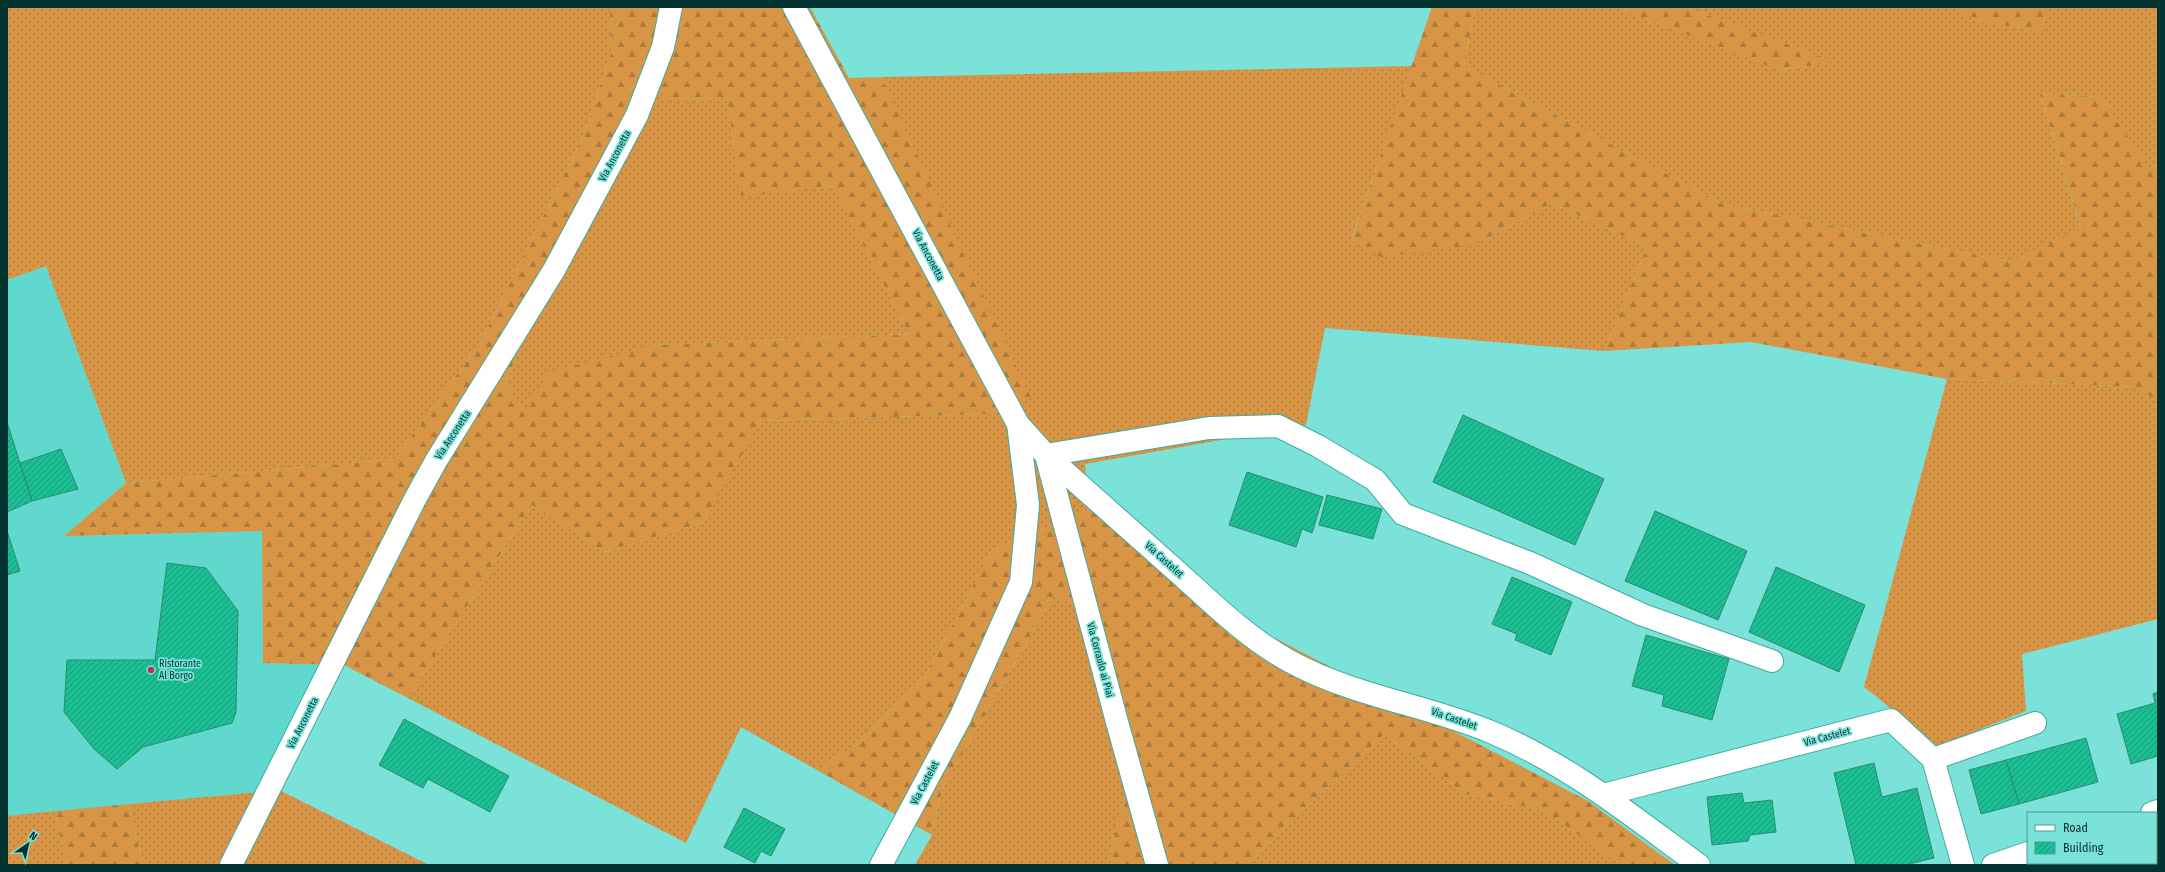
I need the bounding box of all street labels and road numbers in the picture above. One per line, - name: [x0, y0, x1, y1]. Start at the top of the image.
- street label: Via Anconetta: [596, 128, 634, 184]
- street label: Via Anconetta: [909, 227, 947, 283]
- street label: Via Anconetta: [433, 408, 473, 462]
- street label: Via Castelet: [1142, 540, 1186, 581]
- street label: Via Corraulo ai Piai: [1084, 621, 1116, 699]
- street label: Via Anconetta: [285, 695, 321, 751]
- street label: Via Castelet: [1429, 706, 1479, 733]
- street label: Via Castelet: [1802, 725, 1852, 749]
- street label: Via Castelet: [908, 758, 942, 807]

